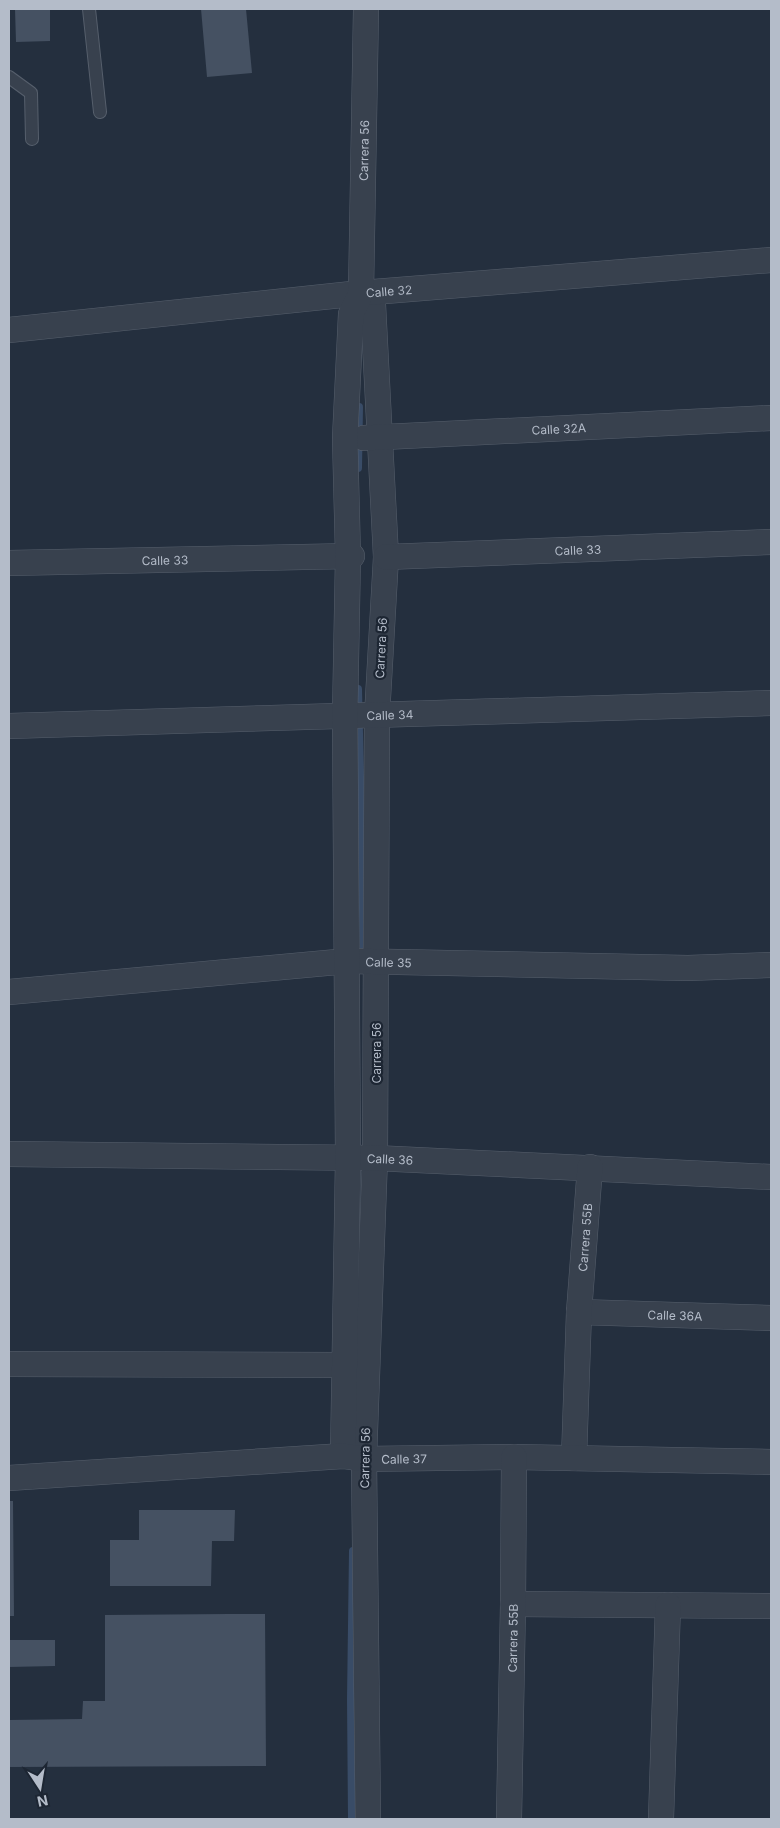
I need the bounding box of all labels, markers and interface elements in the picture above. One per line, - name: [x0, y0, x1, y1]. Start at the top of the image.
- street label: Carrera 56: [355, 120, 372, 181]
- street label: Calle 32: [365, 281, 413, 300]
- street label: Calle 32A: [531, 420, 586, 437]
- street label: Calle 33: [554, 541, 601, 558]
- street label: Calle 33: [142, 552, 188, 568]
- street label: Carrera 56: [372, 617, 390, 679]
- street label: Calle 34: [366, 706, 414, 723]
- street label: Calle 35: [365, 954, 412, 970]
- street label: Carrera 56: [369, 1023, 384, 1083]
- street label: Calle 36: [367, 1150, 414, 1167]
- street label: Carrera 55B: [575, 1202, 595, 1272]
- street label: Calle 36A: [647, 1307, 703, 1323]
- street label: Carrera 56: [357, 1427, 373, 1489]
- street label: Calle 37: [381, 1451, 427, 1466]
- street label: Carrera 55B: [504, 1603, 521, 1673]
- north arrow: [15, 1763, 65, 1813]
- text: N: [36, 1792, 50, 1811]

